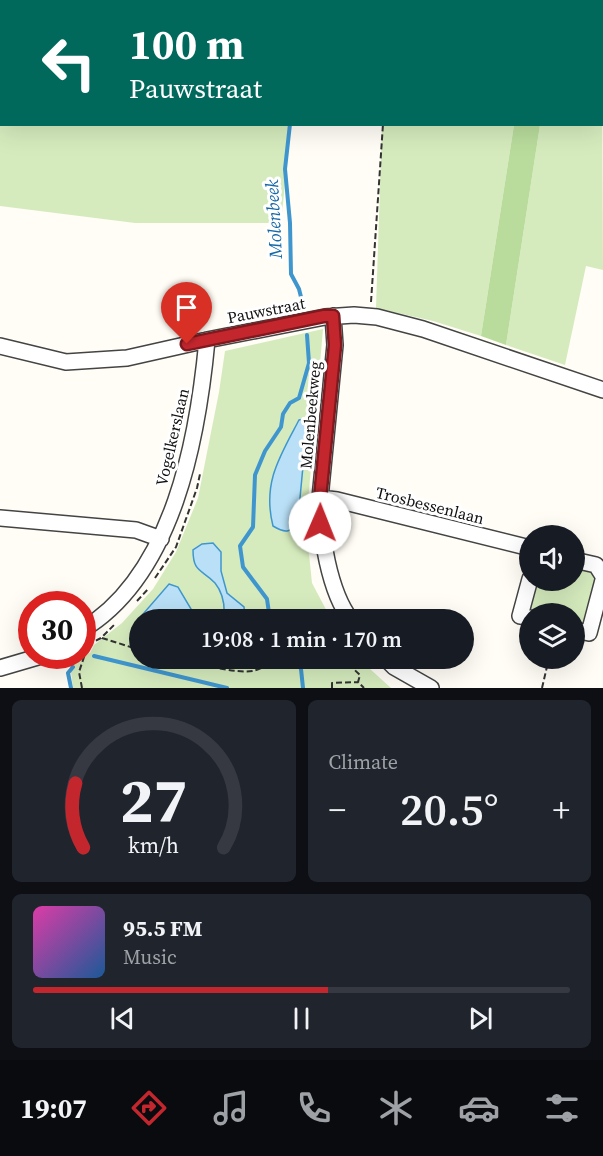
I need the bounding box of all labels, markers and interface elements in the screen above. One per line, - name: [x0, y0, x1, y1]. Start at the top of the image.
- text: 100 m: [129, 15, 244, 73]
- icon: left: [30, 24, 108, 102]
- text: Pauwstraat: [129, 70, 262, 107]
- water label: Molenbeek: [259, 178, 288, 260]
- pin: [161, 282, 212, 344]
- icon: arrive: [170, 291, 203, 324]
- street label: Pauwstraat: [225, 292, 308, 328]
- street label: Molenbeekweg: [294, 360, 326, 470]
- street label: Vogelkerslaan: [150, 386, 194, 488]
- street label: Trosbessenlaan: [373, 481, 487, 529]
- position arrow: [288, 491, 352, 555]
- map controls: [519, 525, 585, 669]
- button: sound: [519, 525, 585, 591]
- speed limit sign: 30: [18, 591, 96, 669]
- button: layers: [519, 603, 585, 669]
- text: 19:08 · 1 min · 170 m: [201, 624, 402, 654]
- text: Climate: [329, 748, 398, 776]
- text: 27: [120, 757, 188, 843]
- text: 20.5°: [400, 778, 498, 840]
- text: −: [329, 787, 346, 832]
- text: +: [553, 787, 570, 832]
- text: km/h: [128, 831, 179, 860]
- text: 95.5 FM: [123, 913, 202, 943]
- text: Music: [123, 943, 177, 971]
- icon: previous: [106, 1002, 139, 1035]
- icon: pause: [285, 1002, 318, 1035]
- icon: next: [464, 1002, 497, 1035]
- icon: directions: [128, 1087, 170, 1129]
- icon: music: [210, 1087, 252, 1129]
- icon: phone: [293, 1087, 335, 1129]
- icon: climate: [375, 1087, 417, 1129]
- icon: car: [458, 1087, 500, 1129]
- icon: filters: [541, 1087, 583, 1129]
- text: 19:07: [20, 1090, 87, 1127]

